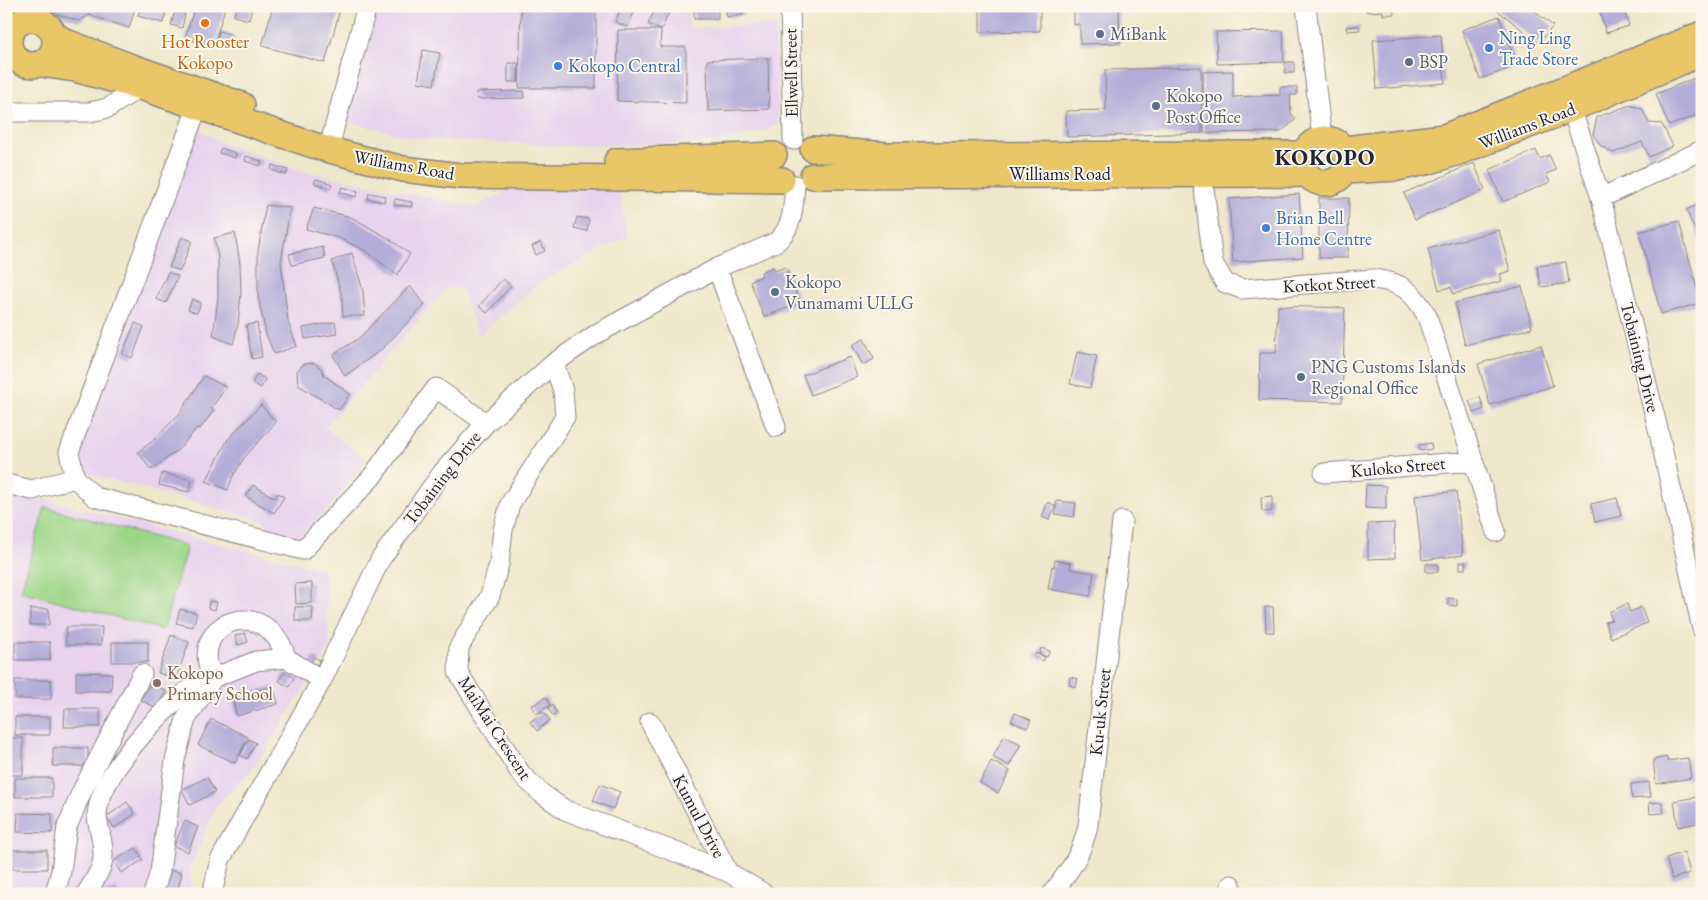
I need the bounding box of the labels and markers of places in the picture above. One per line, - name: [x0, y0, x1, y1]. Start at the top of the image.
- marker: Hot Rooster Kokopo: [199, 17, 211, 29]
- place label: MiBank: [1110, 22, 1167, 45]
- place label: Ning Ling Trade Store: [1499, 26, 1578, 70]
- marker: MiBank: [1094, 28, 1106, 40]
- place label: Hot Rooster Kokopo: [161, 30, 249, 74]
- marker: Ning Ling Trade Store: [1483, 42, 1495, 54]
- place label: BSP: [1419, 50, 1448, 73]
- place label: Kokopo Central: [568, 54, 681, 77]
- marker: BSP: [1403, 56, 1415, 68]
- marker: Kokopo Central: [552, 60, 564, 72]
- place label: Kokopo Post Office: [1166, 84, 1241, 128]
- marker: Kokopo Post Office: [1150, 100, 1162, 112]
- place label: Brian Bell Home Centre: [1276, 206, 1372, 250]
- marker: Brian Bell Home Centre: [1260, 222, 1272, 234]
- place label: Kokopo Vunamami ULLG: [785, 270, 914, 314]
- marker: Kokopo Vunamami ULLG: [769, 286, 781, 298]
- place label: PNG Customs Islands Regional Office: [1311, 355, 1466, 399]
- marker: PNG Customs Islands Regional Office: [1295, 371, 1307, 383]
- place label: Kokopo Primary School: [167, 661, 273, 705]
- marker: Kokopo Primary School: [151, 677, 163, 689]

